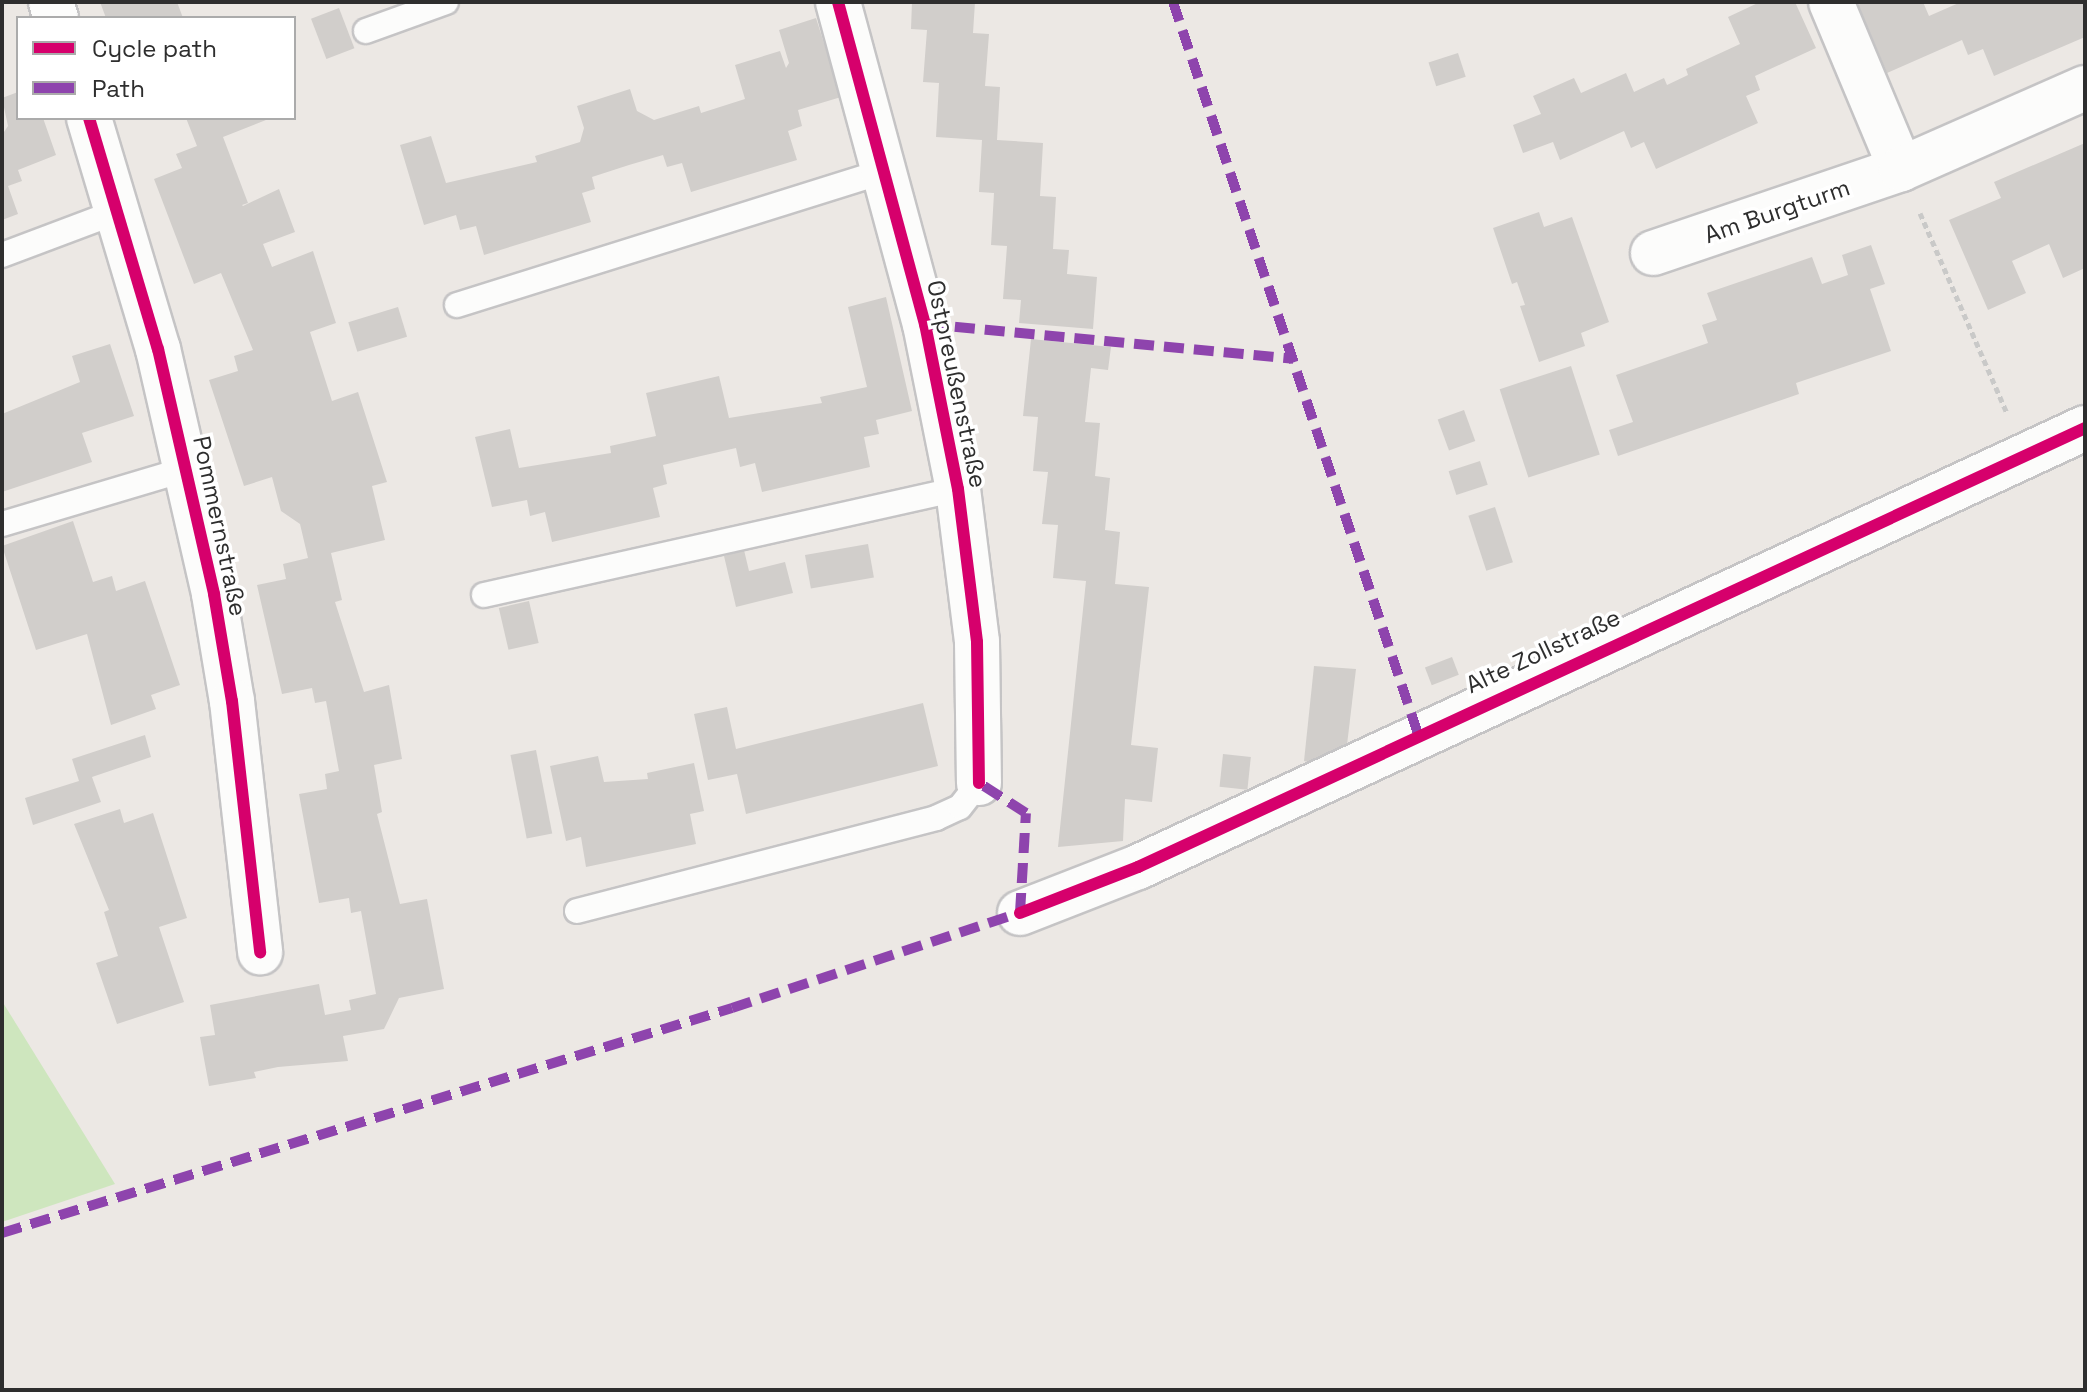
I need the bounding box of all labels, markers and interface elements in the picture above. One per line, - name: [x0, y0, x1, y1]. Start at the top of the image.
- legend: [16, 16, 296, 120]
- text: Cycle path: [92, 33, 217, 64]
- text: Path: [92, 73, 145, 104]
- street label: Am Burgturm: [1700, 173, 1854, 249]
- street label: Ostpreußenstraße: [921, 278, 993, 490]
- street label: Pommernstraße: [187, 433, 253, 619]
- street label: Alte Zollstraße: [1461, 603, 1625, 699]

